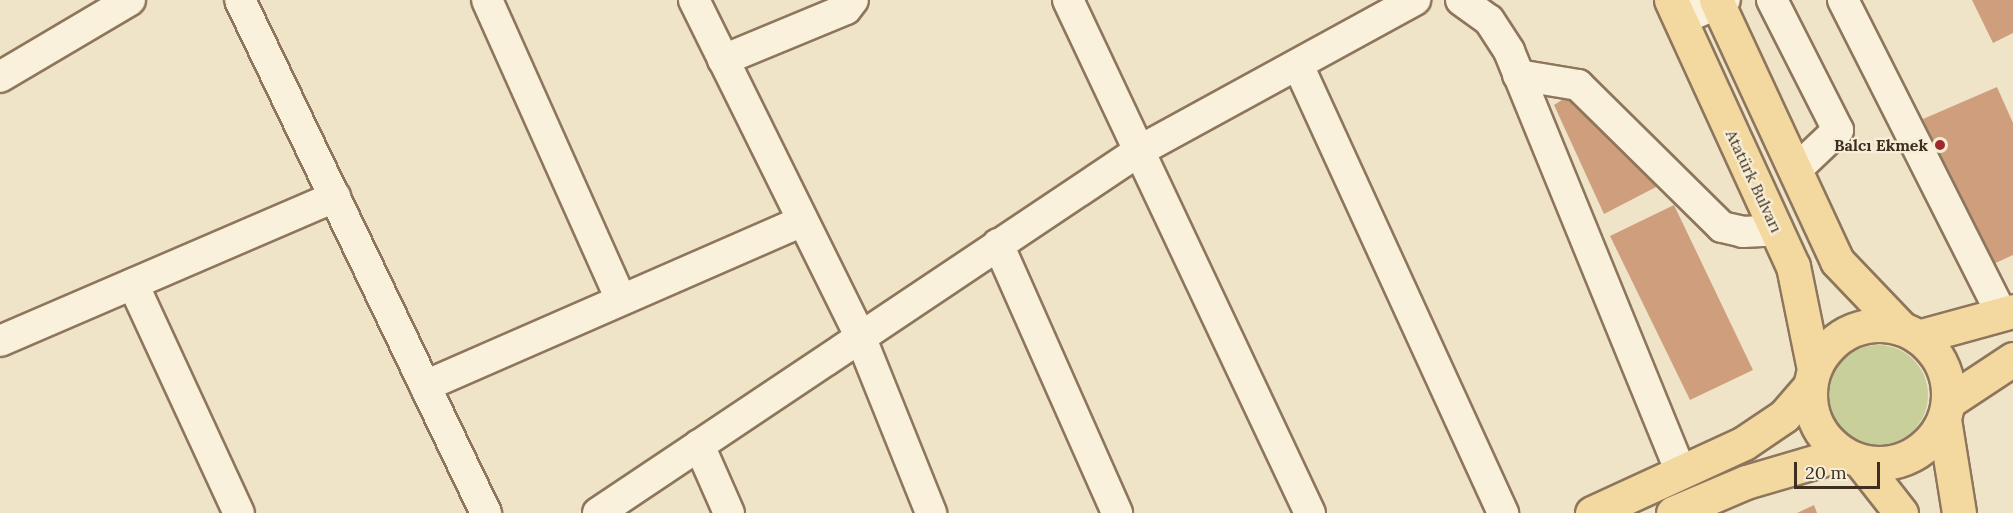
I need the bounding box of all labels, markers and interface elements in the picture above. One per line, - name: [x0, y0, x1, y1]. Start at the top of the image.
- street label: Atatürk Bulvarı: [1722, 127, 1786, 235]
- place label: Balcı Ekmek: [1834, 135, 1928, 155]
- marker: Balcı Ekmek: [1933, 138, 1947, 152]
- scale bar: [1797, 450, 1882, 488]
- text: 20 m: [1805, 461, 1847, 484]

